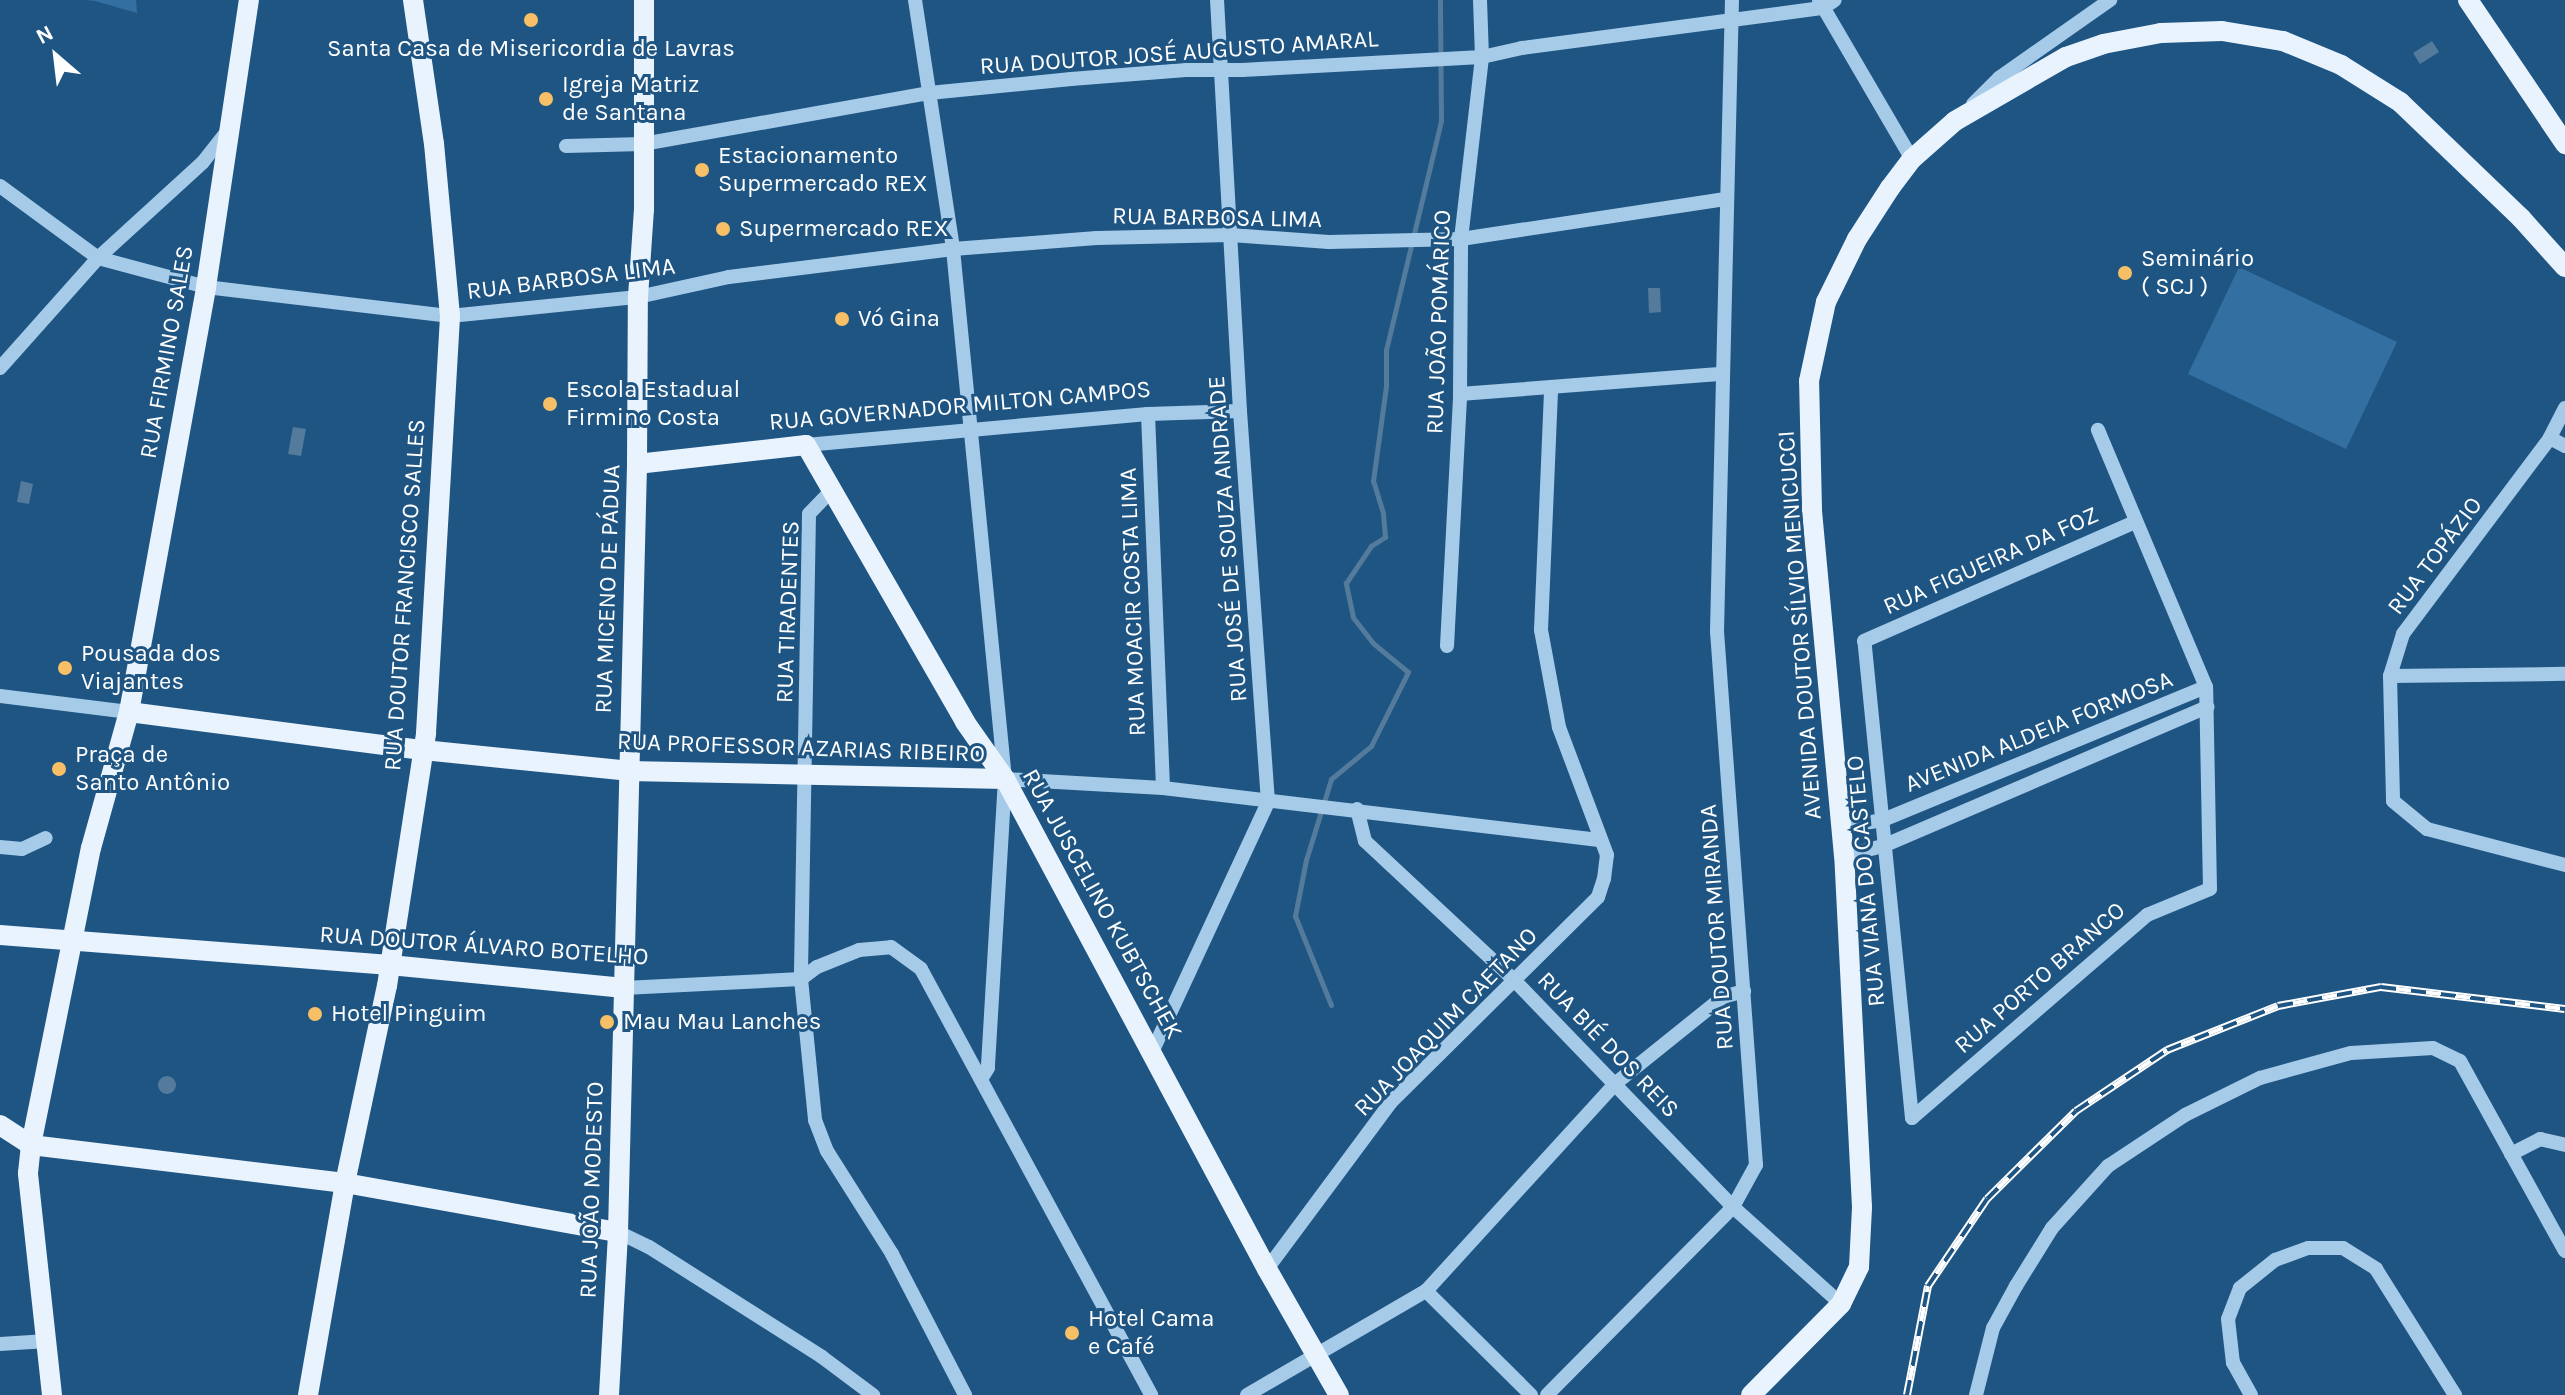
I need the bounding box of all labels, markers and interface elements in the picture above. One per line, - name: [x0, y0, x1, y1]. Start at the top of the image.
- marker: Santa Casa de Misericordia de Lavras: [520, 9, 542, 31]
- north arrow: [16, 16, 96, 96]
- text: N: [32, 20, 58, 50]
- street label: RUA DOUTOR JOSÉ AUGUSTO AMARAL: [979, 25, 1379, 81]
- place label: Santa Casa de Misericordia de Lavras: [327, 35, 735, 63]
- place label: Igreja Matriz de Santana: [562, 71, 699, 127]
- marker: Igreja Matriz de Santana: [537, 90, 555, 108]
- place label: Estacionamento Supermercado REX: [718, 142, 928, 198]
- marker: Estacionamento Supermercado REX: [693, 161, 711, 179]
- street label: RUA BARBOSA LIMA: [1112, 202, 1322, 234]
- street label: RUA JOÃO POMÁRICO: [1421, 209, 1457, 435]
- place label: Supermercado REX: [739, 215, 949, 243]
- marker: Supermercado REX: [714, 220, 732, 238]
- street label: RUA FIRMINO SALES: [134, 243, 200, 461]
- place label: Seminário ( SCJ ): [2141, 245, 2254, 301]
- street label: RUA BARBOSA LIMA: [465, 252, 677, 306]
- marker: Seminário ( SCJ ): [2116, 264, 2134, 282]
- place label: Vó Gina: [858, 305, 940, 333]
- marker: Vó Gina: [833, 310, 851, 328]
- street label: RUA GOVERNADOR MILTON CAMPOS: [768, 375, 1152, 437]
- street label: RUA JOSÉ DE SOUZA ANDRADE: [1202, 375, 1254, 703]
- place label: Escola Estadual Firmino Costa: [566, 376, 740, 432]
- marker: Escola Estadual Firmino Costa: [541, 395, 559, 413]
- street label: RUA DOUTOR FRANCISCO SALLES: [378, 418, 432, 772]
- street label: AVENIDA DOUTOR SÍLVIO MENICUCCI: [1772, 430, 1828, 820]
- street label: RUA MICENO DE PÁDUA: [589, 464, 627, 714]
- street label: RUA MOACIR COSTA LIMA: [1114, 467, 1152, 737]
- street label: RUA TOPÁZIO: [2381, 491, 2489, 621]
- street label: RUA FIGUEIRA DA FOZ: [1879, 501, 2103, 621]
- street label: RUA TIRADENTES: [770, 520, 806, 704]
- place label: Pousada dos Viajantes: [81, 640, 221, 696]
- marker: Pousada dos Viajantes: [56, 659, 74, 677]
- street label: AVENIDA ALDEIA FORMOSA: [1901, 665, 2177, 799]
- street label: RUA PROFESSOR AZARIAS RIBEIRO: [616, 727, 986, 769]
- place label: Praça de Santo Antônio: [75, 741, 230, 797]
- street label: RUA VIANA DO CASTELO: [1841, 754, 1891, 1008]
- marker: Praça de Santo Antônio: [50, 760, 68, 778]
- street label: RUA JUSCELINO KUBTSCHEK: [1016, 764, 1188, 1044]
- street label: RUA DOUTOR MIRANDA: [1694, 803, 1740, 1051]
- street label: RUA PORTO BRANCO: [1949, 896, 2131, 1060]
- street label: RUA DOUTOR ÁLVARO BOTELHO: [318, 920, 650, 972]
- street label: RUA JOAQUIM CAETANO: [1348, 922, 1544, 1122]
- street label: RUA BIÉ DOS REIS: [1531, 966, 1685, 1124]
- place label: Hotel Pinguim: [331, 1000, 487, 1028]
- marker: Hotel Pinguim: [306, 1005, 324, 1023]
- place label: Mau Mau Lanches: [623, 1008, 821, 1036]
- marker: Mau Mau Lanches: [598, 1013, 616, 1031]
- street label: RUA JOÃO MODESTO: [574, 1081, 610, 1299]
- place label: Hotel Cama e Café: [1088, 1305, 1215, 1361]
- marker: Hotel Cama e Café: [1063, 1324, 1081, 1342]

